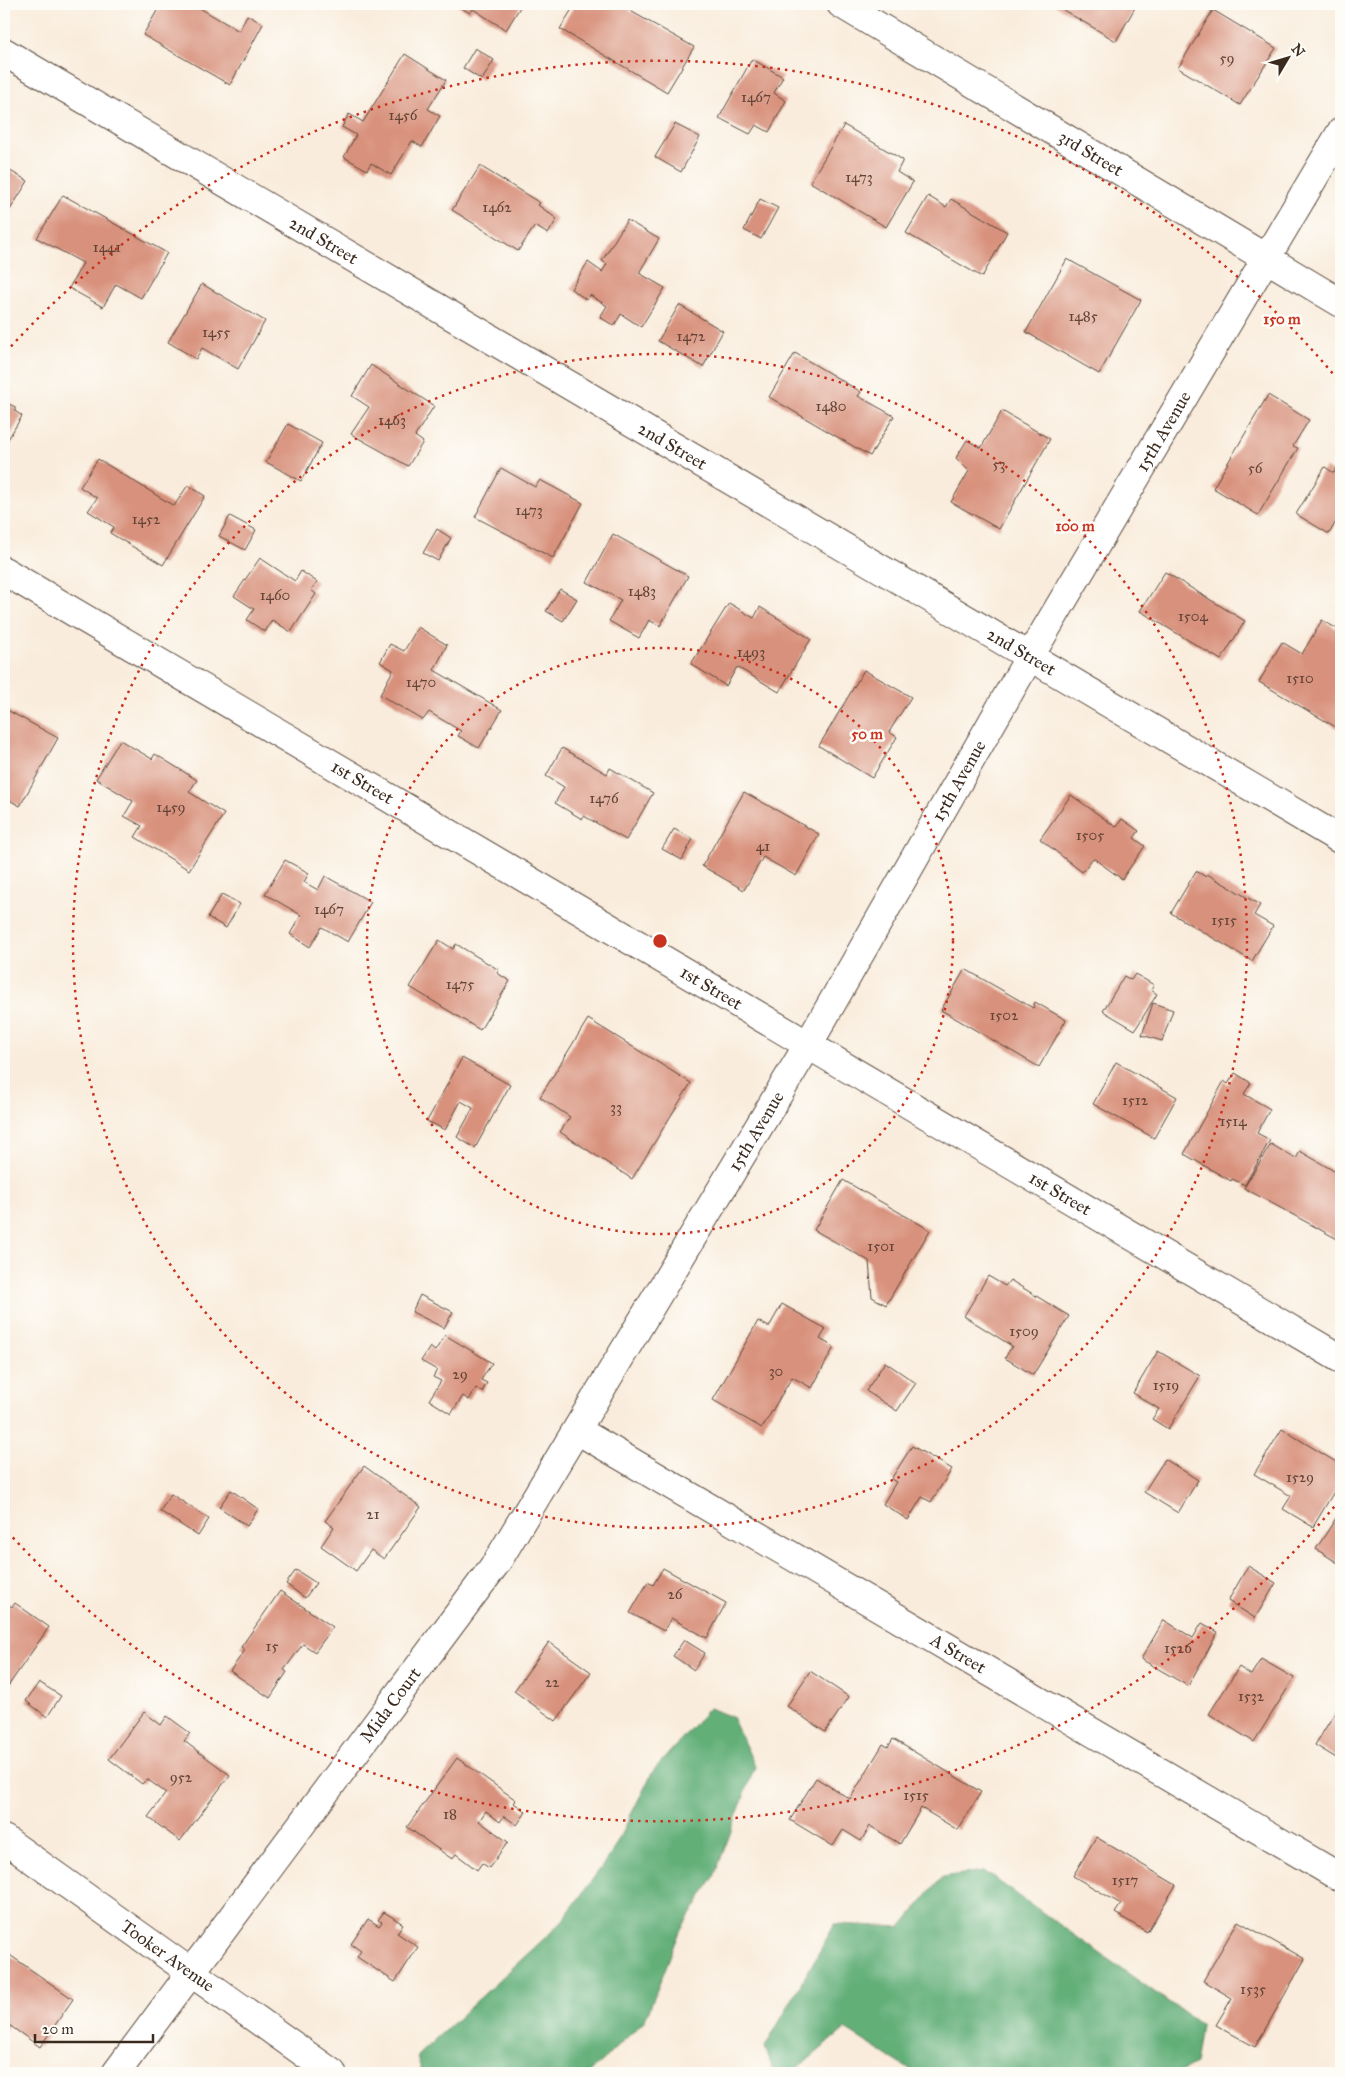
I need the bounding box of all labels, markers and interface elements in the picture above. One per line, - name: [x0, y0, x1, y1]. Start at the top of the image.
- north arrow: [1262, 32, 1312, 82]
- text: N: [1287, 40, 1308, 60]
- house number: 59: [1219, 49, 1235, 67]
- house number: 1467: [741, 88, 771, 106]
- house number: 1456: [389, 106, 419, 124]
- street label: 3rd Street: [1054, 126, 1128, 181]
- house number: 1473: [845, 168, 873, 186]
- house number: 1462: [482, 198, 512, 216]
- street label: 2nd Street: [285, 212, 363, 270]
- house number: 1441: [93, 238, 121, 256]
- house number: 1485: [1068, 307, 1098, 325]
- text: 150 m: [1263, 310, 1301, 328]
- house number: 1455: [202, 323, 230, 341]
- house number: 1472: [676, 327, 706, 345]
- street label: 15th Avenue: [1131, 387, 1196, 475]
- house number: 1480: [816, 397, 847, 415]
- house number: 1463: [378, 411, 406, 429]
- street label: 2nd Street: [634, 417, 712, 475]
- house number: 53: [993, 455, 1005, 473]
- house number: 56: [1248, 459, 1264, 477]
- house number: 1473: [515, 501, 543, 519]
- house number: 1452: [132, 510, 161, 528]
- text: 100 m: [1055, 517, 1095, 535]
- house number: 1483: [628, 582, 656, 600]
- house number: 1460: [260, 586, 290, 604]
- house number: 1504: [1178, 607, 1209, 625]
- street label: 2nd Street: [983, 623, 1060, 681]
- house number: 1493: [737, 643, 765, 661]
- house number: 1510: [1286, 669, 1314, 687]
- house number: 1470: [406, 673, 436, 691]
- text: 50 m: [851, 725, 883, 743]
- street label: 15th Avenue: [927, 736, 991, 825]
- street label: 1st Street: [327, 755, 398, 809]
- house number: 1476: [589, 789, 620, 807]
- house number: 1459: [156, 798, 186, 816]
- house number: 1505: [1076, 826, 1104, 844]
- house number: 41: [756, 837, 770, 855]
- house number: 1467: [314, 900, 344, 918]
- house number: 1515: [1211, 911, 1237, 929]
- centre of rings: [651, 932, 669, 950]
- street label: 1st Street: [676, 961, 747, 1015]
- house number: 1475: [446, 975, 474, 993]
- house number: 1502: [990, 1006, 1019, 1024]
- street label: 15th Avenue: [724, 1087, 789, 1175]
- house number: 1512: [1122, 1091, 1149, 1109]
- house number: 33: [610, 1098, 622, 1116]
- house number: 1514: [1219, 1112, 1247, 1130]
- street label: 1st Street: [1025, 1167, 1096, 1221]
- house number: 1501: [867, 1237, 895, 1255]
- house number: 1509: [1009, 1322, 1039, 1340]
- house number: 30: [769, 1362, 783, 1380]
- house number: 29: [452, 1365, 468, 1383]
- house number: 1519: [1153, 1376, 1179, 1394]
- house number: 1529: [1286, 1468, 1314, 1486]
- house number: 21: [366, 1505, 380, 1523]
- house number: 26: [667, 1585, 684, 1603]
- street label: A Street: [926, 1628, 991, 1679]
- house number: 15: [266, 1637, 278, 1655]
- house number: 1526: [1164, 1639, 1193, 1657]
- street label: Mida Court: [355, 1663, 426, 1747]
- house number: 22: [545, 1673, 560, 1691]
- house number: 1532: [1238, 1687, 1265, 1705]
- house number: 952: [170, 1768, 193, 1786]
- house number: 1515: [903, 1786, 929, 1804]
- house number: 18: [443, 1805, 457, 1823]
- house number: 1517: [1112, 1871, 1138, 1889]
- street label: Tooker Avenue: [117, 1915, 219, 1997]
- house number: 1535: [1240, 1980, 1266, 1998]
- scale bar: [35, 2012, 152, 2044]
- text: 20 m: [42, 2020, 74, 2038]

